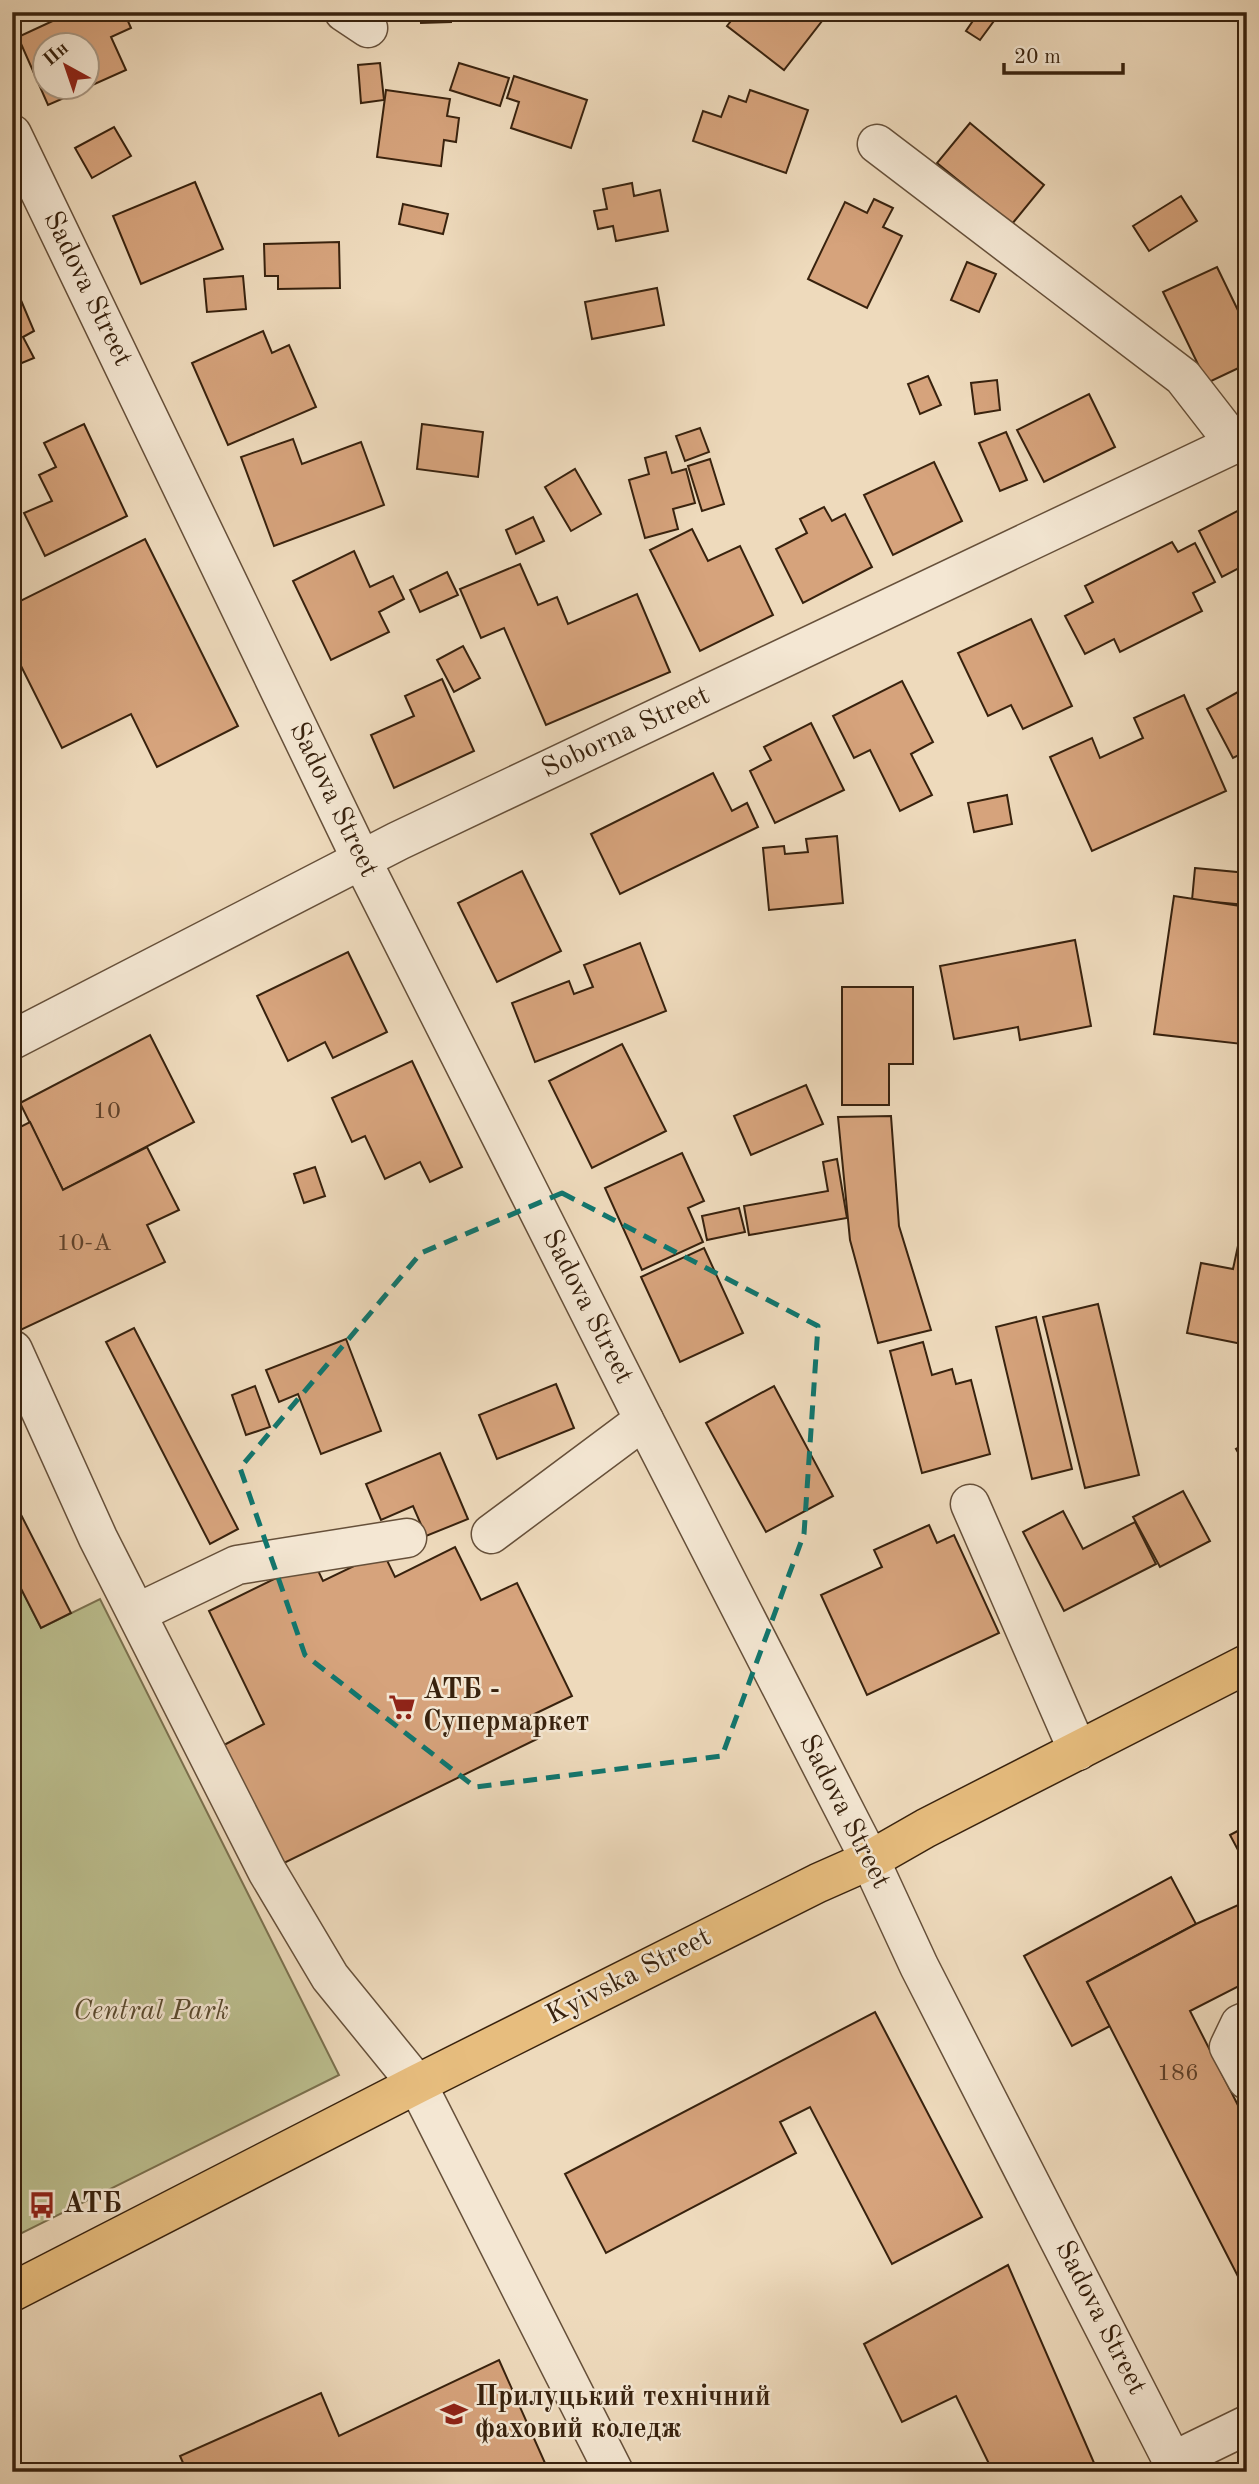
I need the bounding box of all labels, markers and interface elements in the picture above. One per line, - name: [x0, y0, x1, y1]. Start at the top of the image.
- north arrow: [32, 32, 102, 102]
- scale bar: [1004, 32, 1122, 76]
- text: Пн: [41, 39, 73, 71]
- text: 20 m: [1014, 47, 1061, 68]
- street label: Sadova Street: [38, 207, 136, 371]
- street label: Soborna Street: [538, 682, 714, 784]
- street label: Sadova Street: [284, 718, 382, 882]
- house number: 10: [93, 1100, 121, 1124]
- street label: Sadova Street: [536, 1226, 638, 1388]
- house number: 10-А: [56, 1232, 112, 1256]
- place label: АТБ - Супермаркет: [423, 1677, 589, 1737]
- supermarket icon: АТБ - Супермаркет: [387, 1692, 417, 1722]
- street label: Sadova Street: [793, 1731, 895, 1893]
- street label: Kyivska Street: [542, 1923, 716, 2031]
- park label: Central Park: [73, 1998, 229, 2026]
- house number: 186: [1157, 2062, 1199, 2086]
- bus stop icon: АТБ: [27, 2190, 57, 2220]
- place label: АТБ: [63, 2191, 122, 2219]
- street label: Sadova Street: [1049, 2237, 1151, 2399]
- place label: Прилуцький технічний фаховий коледж: [475, 2383, 771, 2444]
- school or university icon: Прилуцький технічний фаховий коледж: [439, 2399, 469, 2429]

